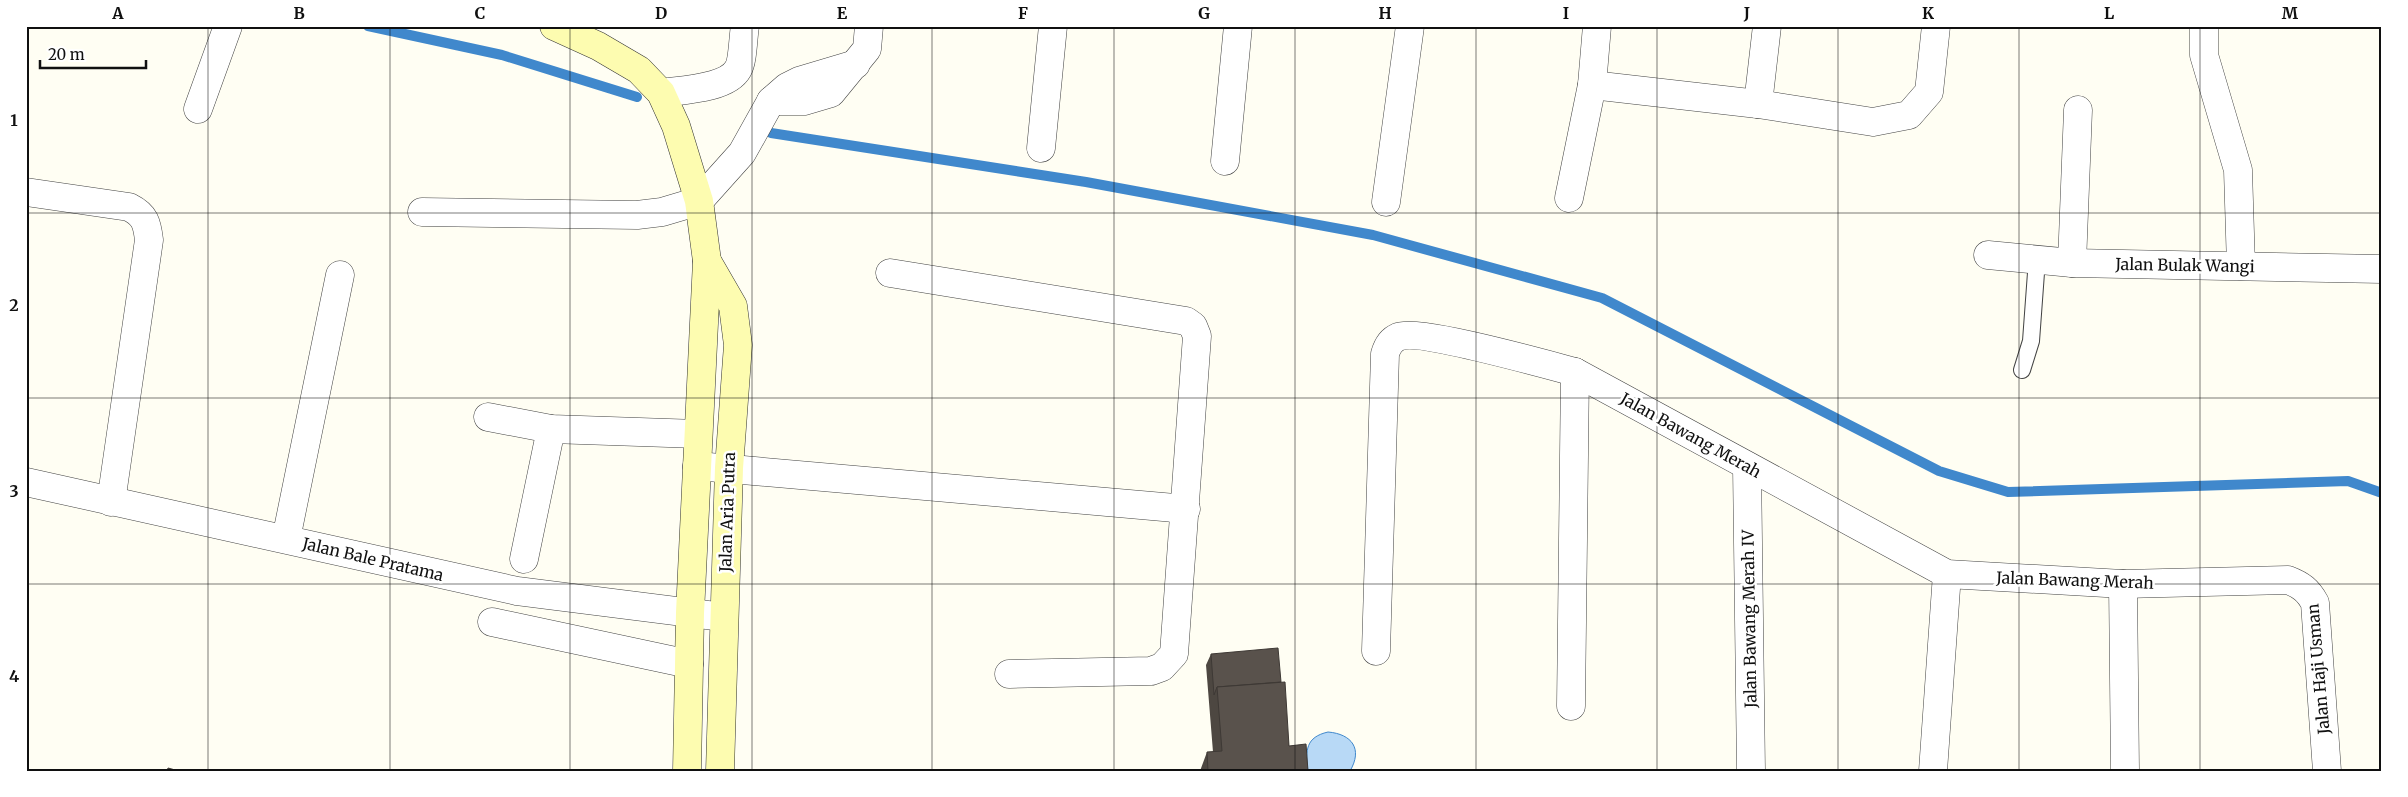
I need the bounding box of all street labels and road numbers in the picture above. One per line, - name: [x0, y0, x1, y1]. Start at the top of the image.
- street label: Jalan Bulak Wangi: [2114, 254, 2255, 276]
- street label: Jalan Bawang Merah: [1616, 388, 1765, 482]
- street label: Jalan Aria Putra: [715, 451, 739, 573]
- street label: Jalan Bawang Merah IV: [1737, 529, 1761, 709]
- street label: Jalan Bale Pratama: [300, 533, 446, 585]
- street label: Jalan Bawang Merah: [1995, 567, 2155, 593]
- street label: Jalan Haji Usman: [2302, 602, 2334, 736]

